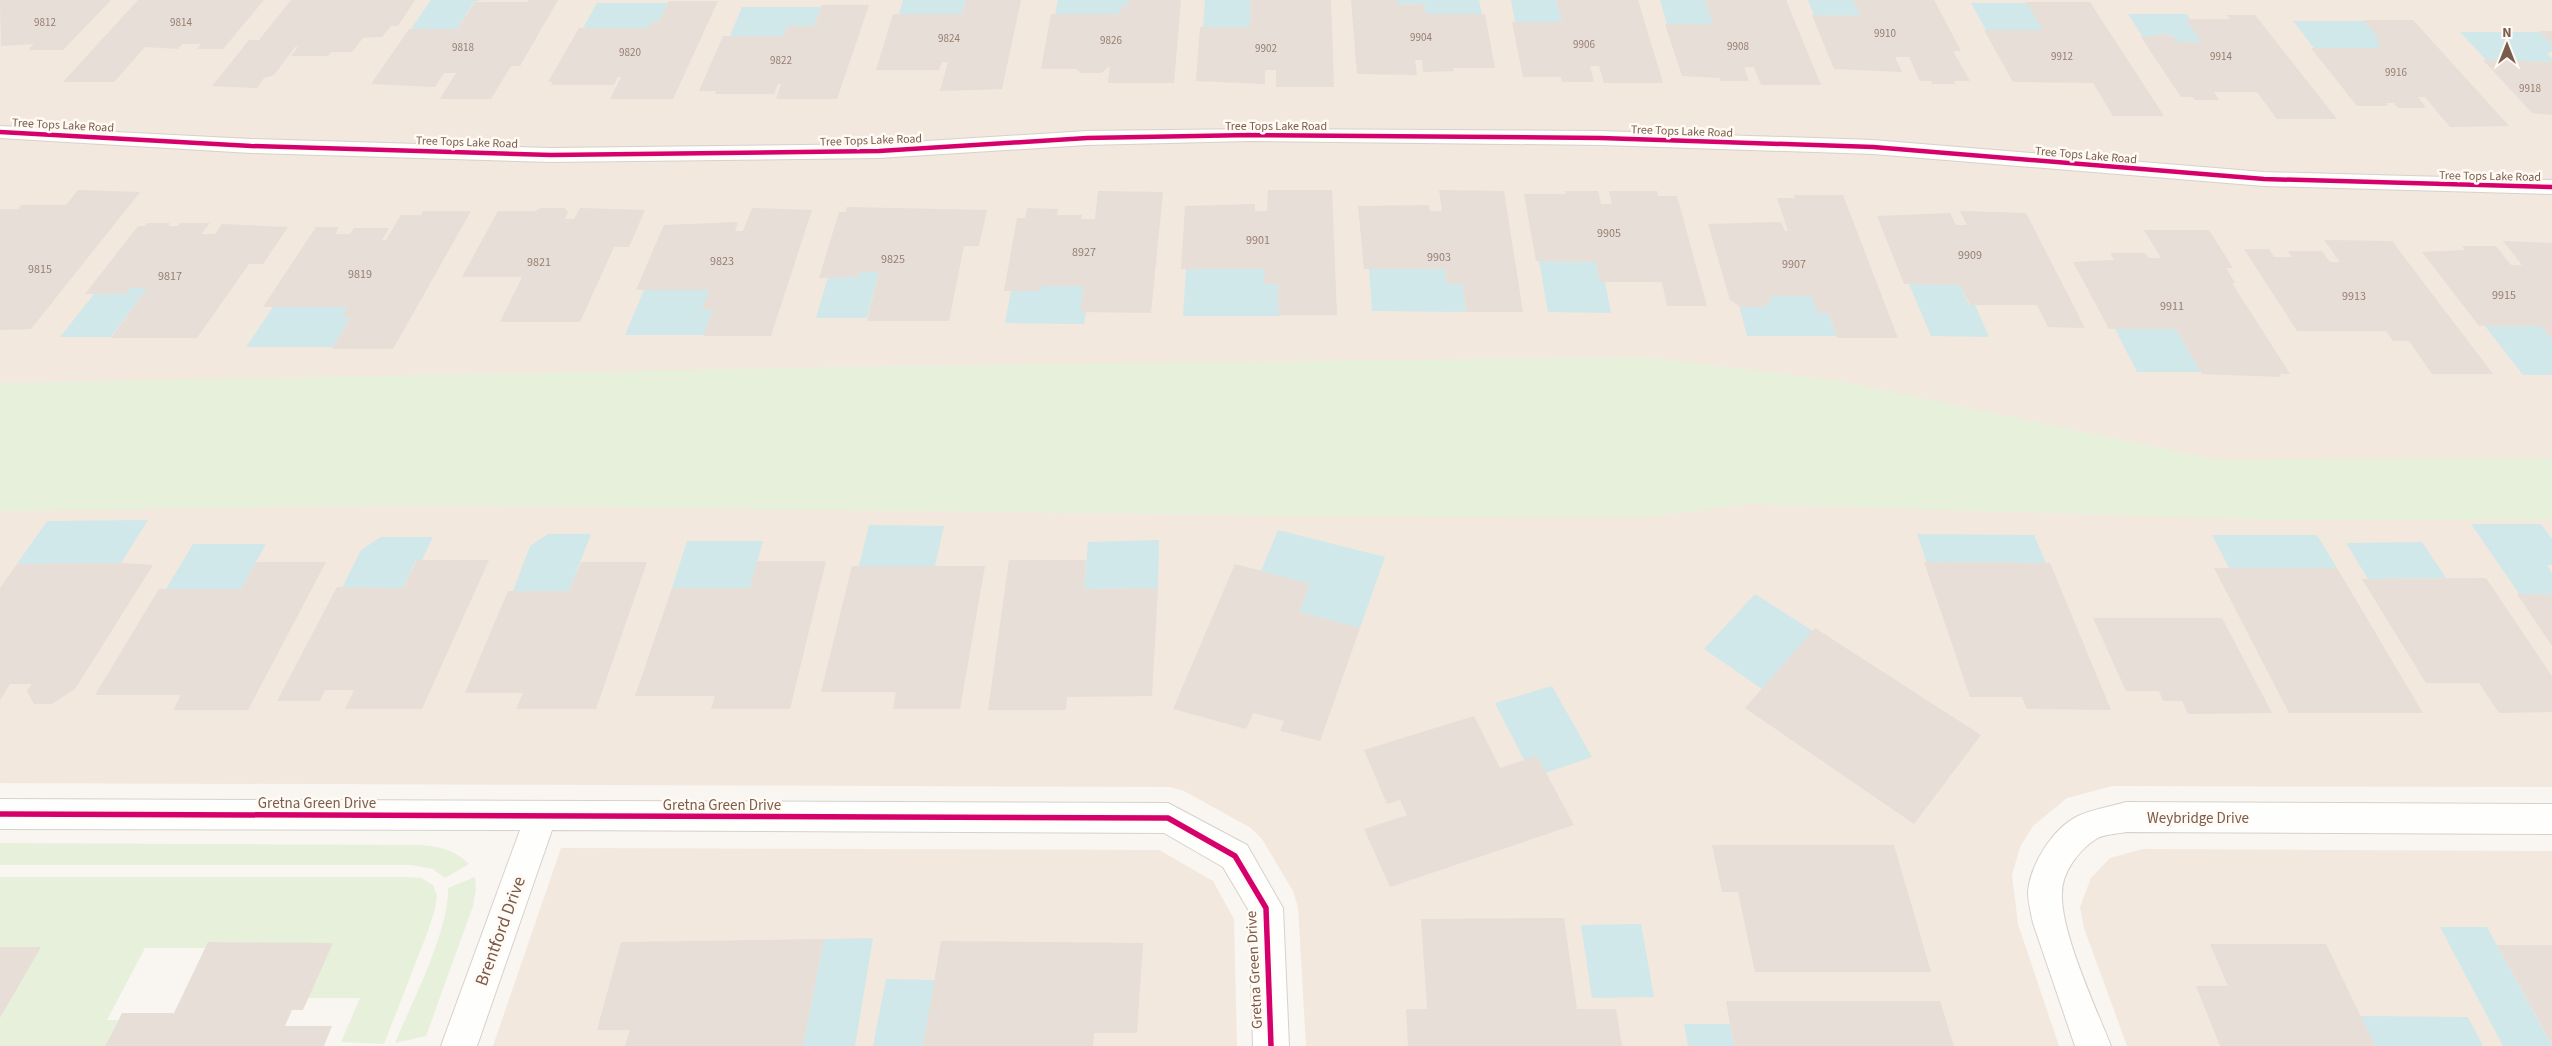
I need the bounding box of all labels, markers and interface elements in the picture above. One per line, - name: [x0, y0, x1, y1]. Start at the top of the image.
- house number: 9812: [34, 15, 56, 30]
- house number: 9814: [170, 15, 192, 30]
- north arrow: [2482, 20, 2532, 70]
- text: N: [2502, 23, 2512, 43]
- house number: 9910: [1874, 26, 1896, 41]
- house number: 9904: [1410, 30, 1432, 45]
- house number: 9824: [938, 31, 960, 46]
- house number: 9826: [1100, 33, 1122, 48]
- house number: 9906: [1573, 37, 1595, 52]
- house number: 9908: [1727, 39, 1749, 54]
- house number: 9818: [452, 40, 474, 55]
- house number: 9902: [1255, 41, 1277, 56]
- house number: 9820: [619, 45, 641, 60]
- house number: 9912: [2051, 49, 2073, 64]
- house number: 9914: [2210, 49, 2232, 64]
- house number: 9822: [770, 53, 792, 68]
- house number: 9916: [2385, 65, 2407, 80]
- house number: 9918: [2519, 81, 2541, 96]
- street label: Tree Tops Lake Road: [12, 114, 114, 137]
- street label: Tree Tops Lake Road: [1225, 118, 1327, 135]
- street label: Tree Tops Lake Road: [1631, 121, 1733, 142]
- street label: Tree Tops Lake Road: [820, 130, 922, 151]
- street label: Tree Tops Lake Road: [416, 132, 518, 153]
- street label: Tree Tops Lake Road: [2034, 143, 2138, 168]
- street label: Tree Tops Lake Road: [2439, 167, 2541, 186]
- house number: 9905: [1597, 225, 1621, 242]
- house number: 9901: [1246, 232, 1270, 249]
- house number: 8927: [1072, 244, 1096, 261]
- house number: 9909: [1958, 247, 1982, 264]
- house number: 9903: [1427, 249, 1451, 266]
- house number: 9825: [881, 251, 905, 268]
- house number: 9823: [710, 253, 734, 270]
- house number: 9821: [527, 254, 551, 271]
- house number: 9907: [1782, 256, 1806, 273]
- house number: 9815: [28, 261, 52, 278]
- house number: 9819: [348, 266, 372, 283]
- house number: 9817: [158, 268, 182, 285]
- house number: 9915: [2492, 287, 2516, 304]
- house number: 9913: [2342, 288, 2366, 305]
- house number: 9911: [2160, 298, 2184, 315]
- street label: Gretna Green Drive: [258, 793, 376, 814]
- street label: Gretna Green Drive: [663, 795, 781, 816]
- street label: Weybridge Drive: [2147, 808, 2249, 829]
- street label: Brentford Drive: [469, 873, 532, 989]
- street label: Gretna Green Drive: [1241, 910, 1268, 1030]

